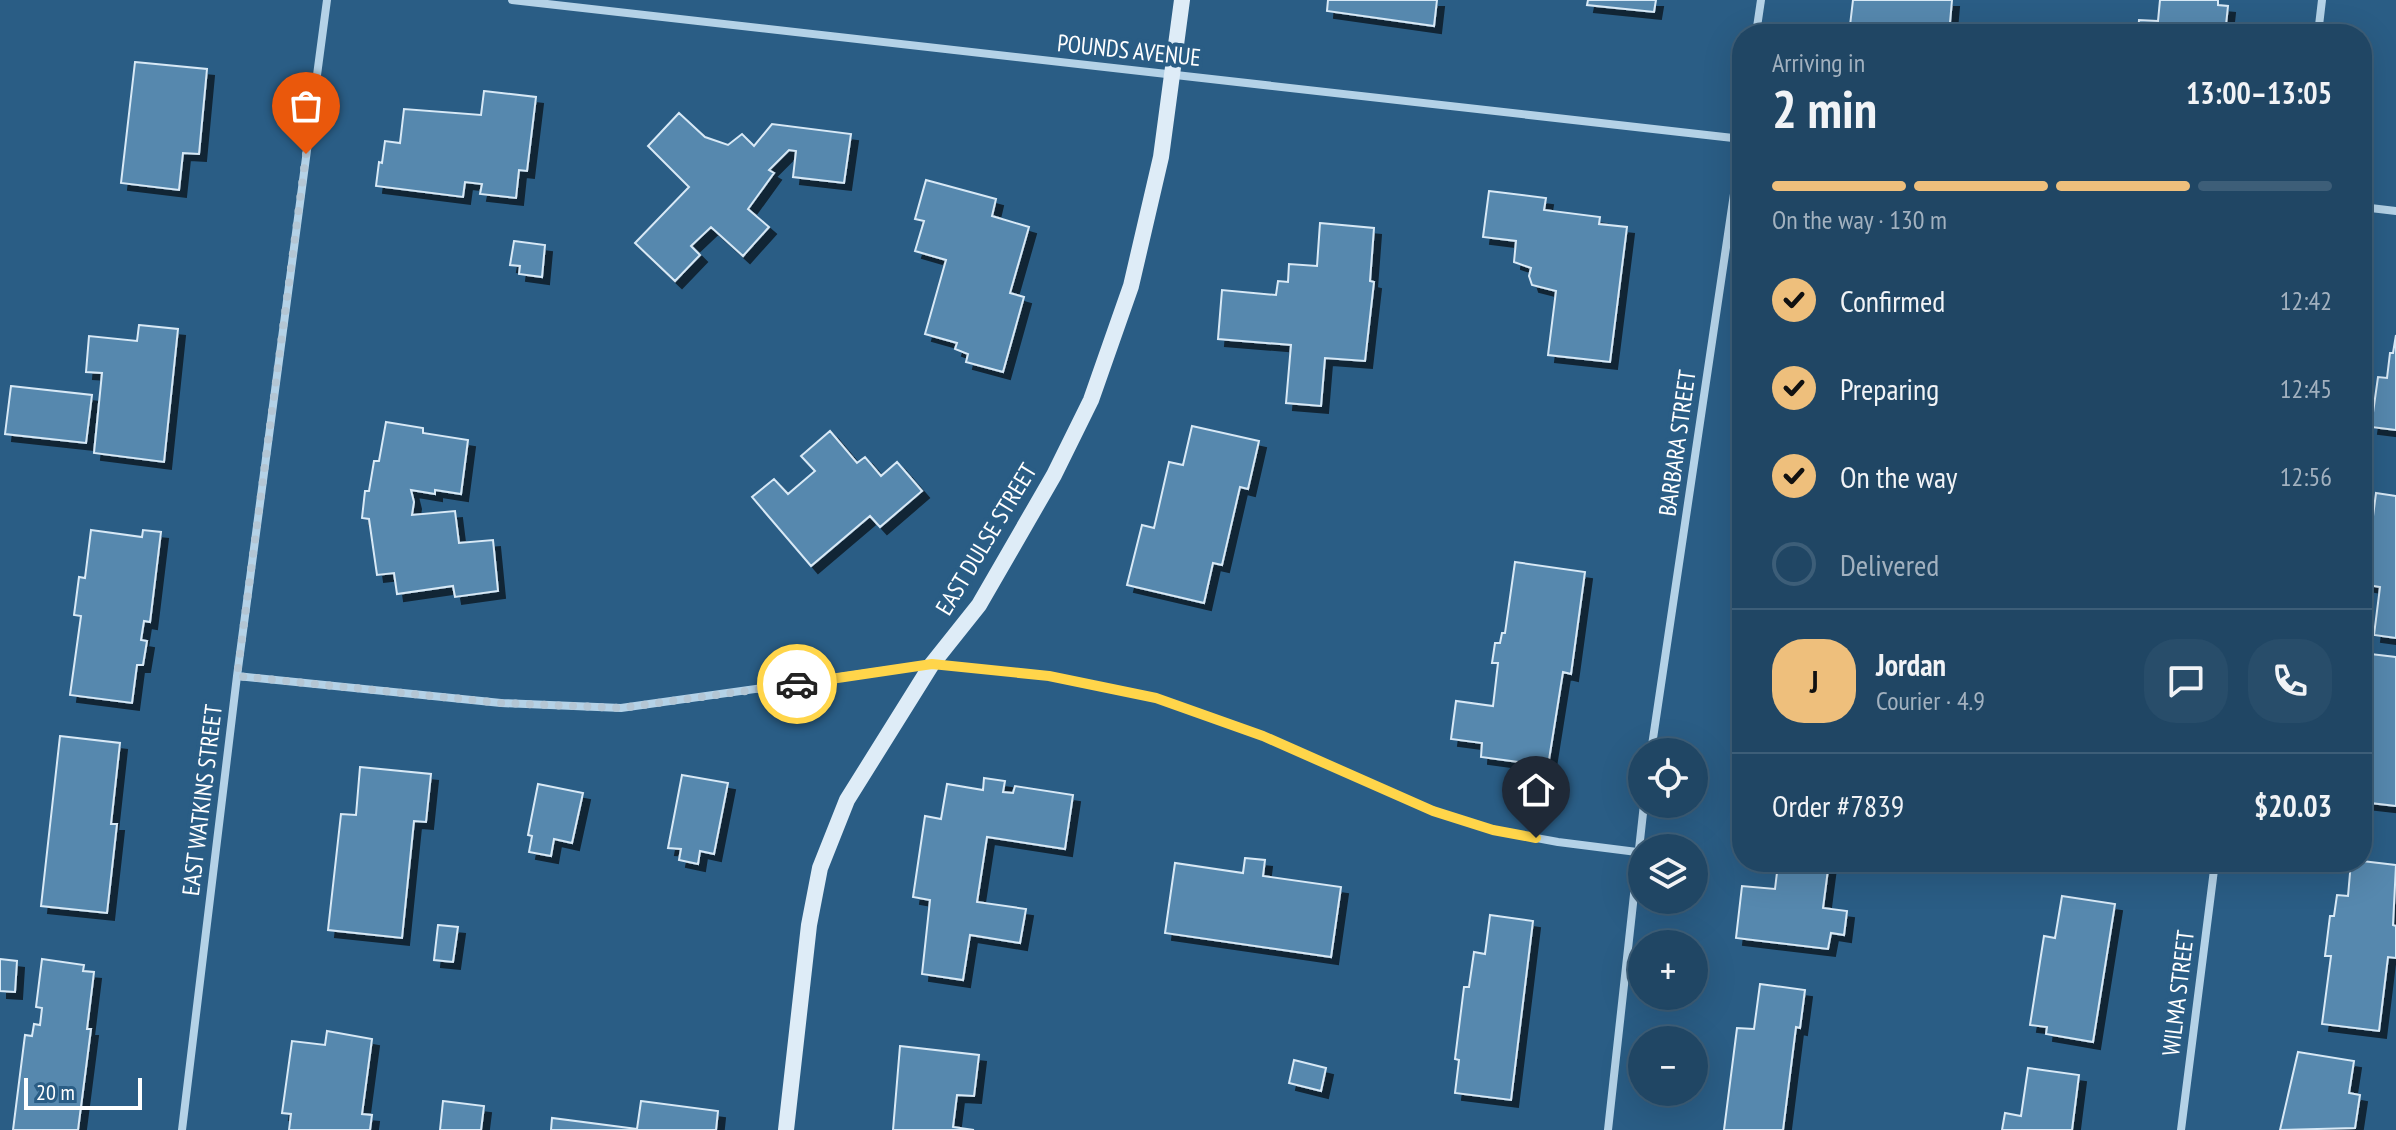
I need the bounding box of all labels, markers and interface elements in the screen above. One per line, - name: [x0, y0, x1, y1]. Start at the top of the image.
- street label: POUNDS AVENUE: [1056, 27, 1202, 73]
- text: Arriving in: [1772, 46, 1865, 79]
- pin: [272, 72, 340, 154]
- text: 13:00–13:05: [2186, 73, 2332, 112]
- text: 2 min: [1772, 75, 1877, 142]
- icon: bag: [284, 84, 328, 128]
- text: On the way · 130 m: [1772, 203, 1947, 236]
- icon: check: [1772, 278, 1816, 322]
- text: Confirmed: [1840, 281, 1945, 320]
- text: 12:42: [2280, 284, 2332, 317]
- icon: check: [1772, 366, 1816, 410]
- street label: BARBARA STREET: [1651, 368, 1703, 518]
- text: Preparing: [1840, 369, 1939, 408]
- text: 12:45: [2280, 372, 2332, 405]
- icon: check: [1772, 454, 1816, 498]
- street label: EAST DULSE STREET: [929, 457, 1044, 620]
- text: On the way: [1840, 457, 1957, 496]
- text: 12:56: [2280, 460, 2332, 493]
- text: Delivered: [1840, 545, 1939, 584]
- button: chat: [2144, 639, 2228, 723]
- button: phone: [2248, 639, 2332, 723]
- courier: [757, 644, 837, 724]
- text: Jordan: [1876, 645, 1946, 684]
- icon: car: [775, 662, 819, 706]
- text: J: [1810, 662, 1818, 701]
- text: Courier · 4.9: [1876, 684, 1985, 717]
- street label: EAST WATKINS STREET: [175, 702, 229, 897]
- map controls: [1628, 738, 1708, 1106]
- button: locate: [1628, 738, 1708, 818]
- pin: [1502, 756, 1570, 838]
- icon: home: [1514, 768, 1558, 812]
- text: Order #7839: [1772, 786, 1904, 825]
- text: $20.03: [2254, 786, 2332, 825]
- button: layers: [1628, 834, 1708, 914]
- street label: WILMA STREET: [2155, 928, 2201, 1058]
- button: +: [1628, 930, 1708, 1010]
- button: −: [1628, 1026, 1708, 1106]
- scale bar: [24, 1074, 142, 1110]
- text: 20 m: [36, 1078, 75, 1106]

